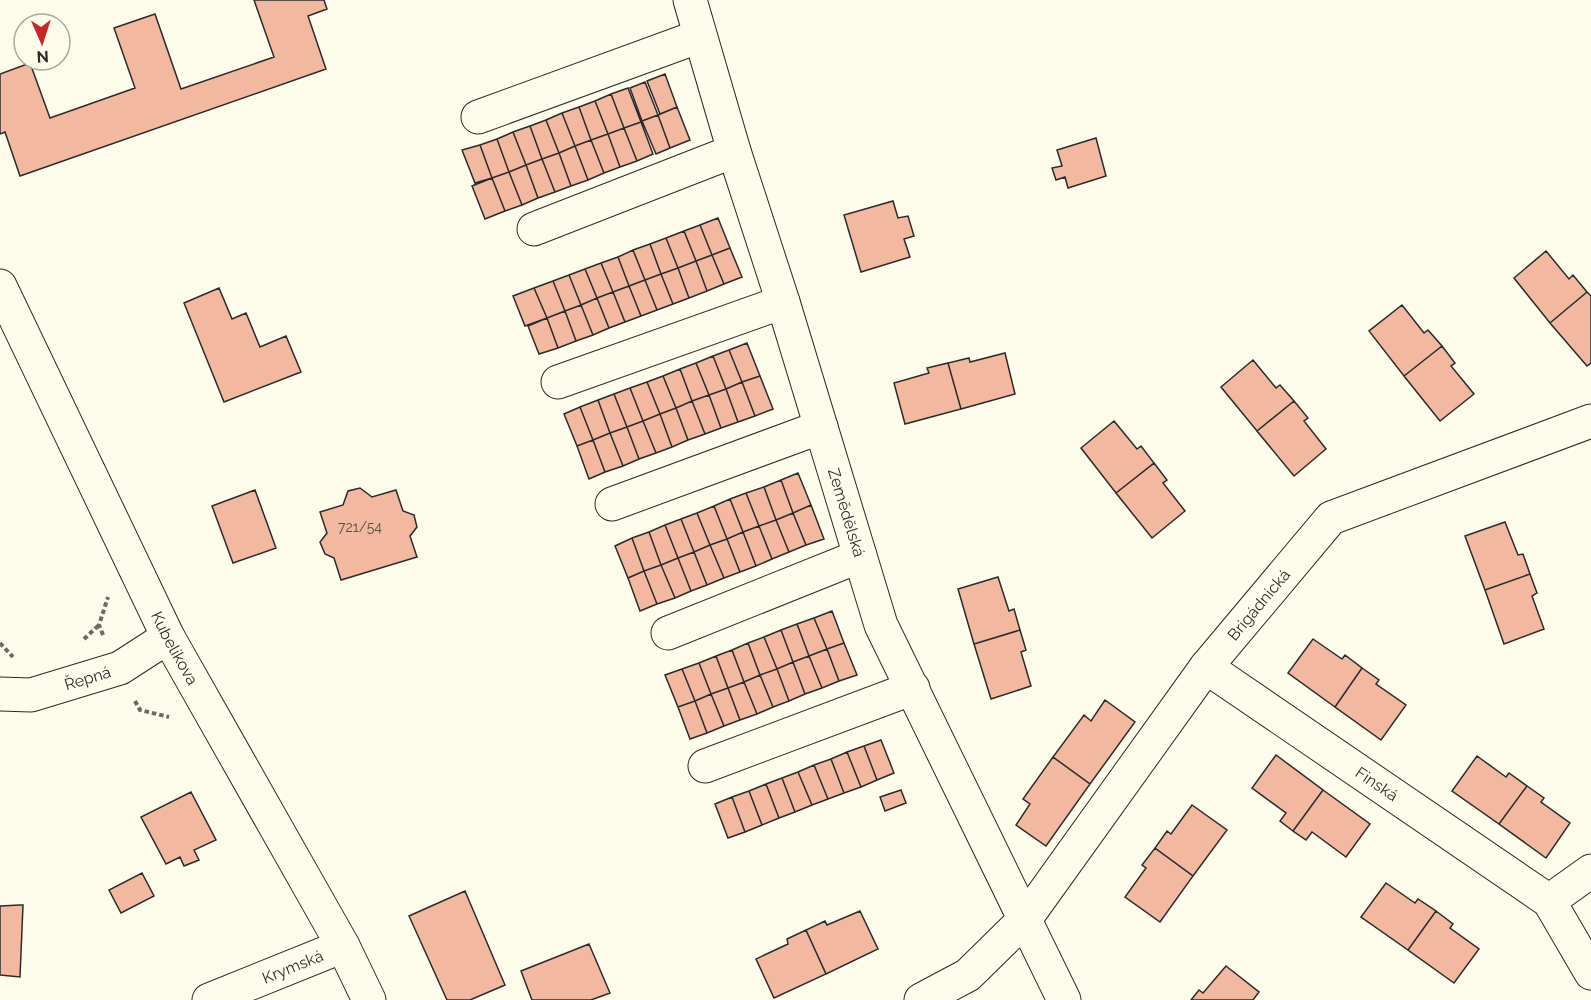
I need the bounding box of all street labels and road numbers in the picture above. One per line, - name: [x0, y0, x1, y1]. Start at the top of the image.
- street label: Zemědělská: [824, 466, 869, 559]
- street label: Brigádnická: [1224, 565, 1294, 644]
- street label: Kubelíkova: [147, 608, 202, 688]
- street label: Řepná: [62, 662, 113, 694]
- street label: Finská: [1352, 763, 1402, 805]
- street label: Krymská: [259, 946, 326, 988]

